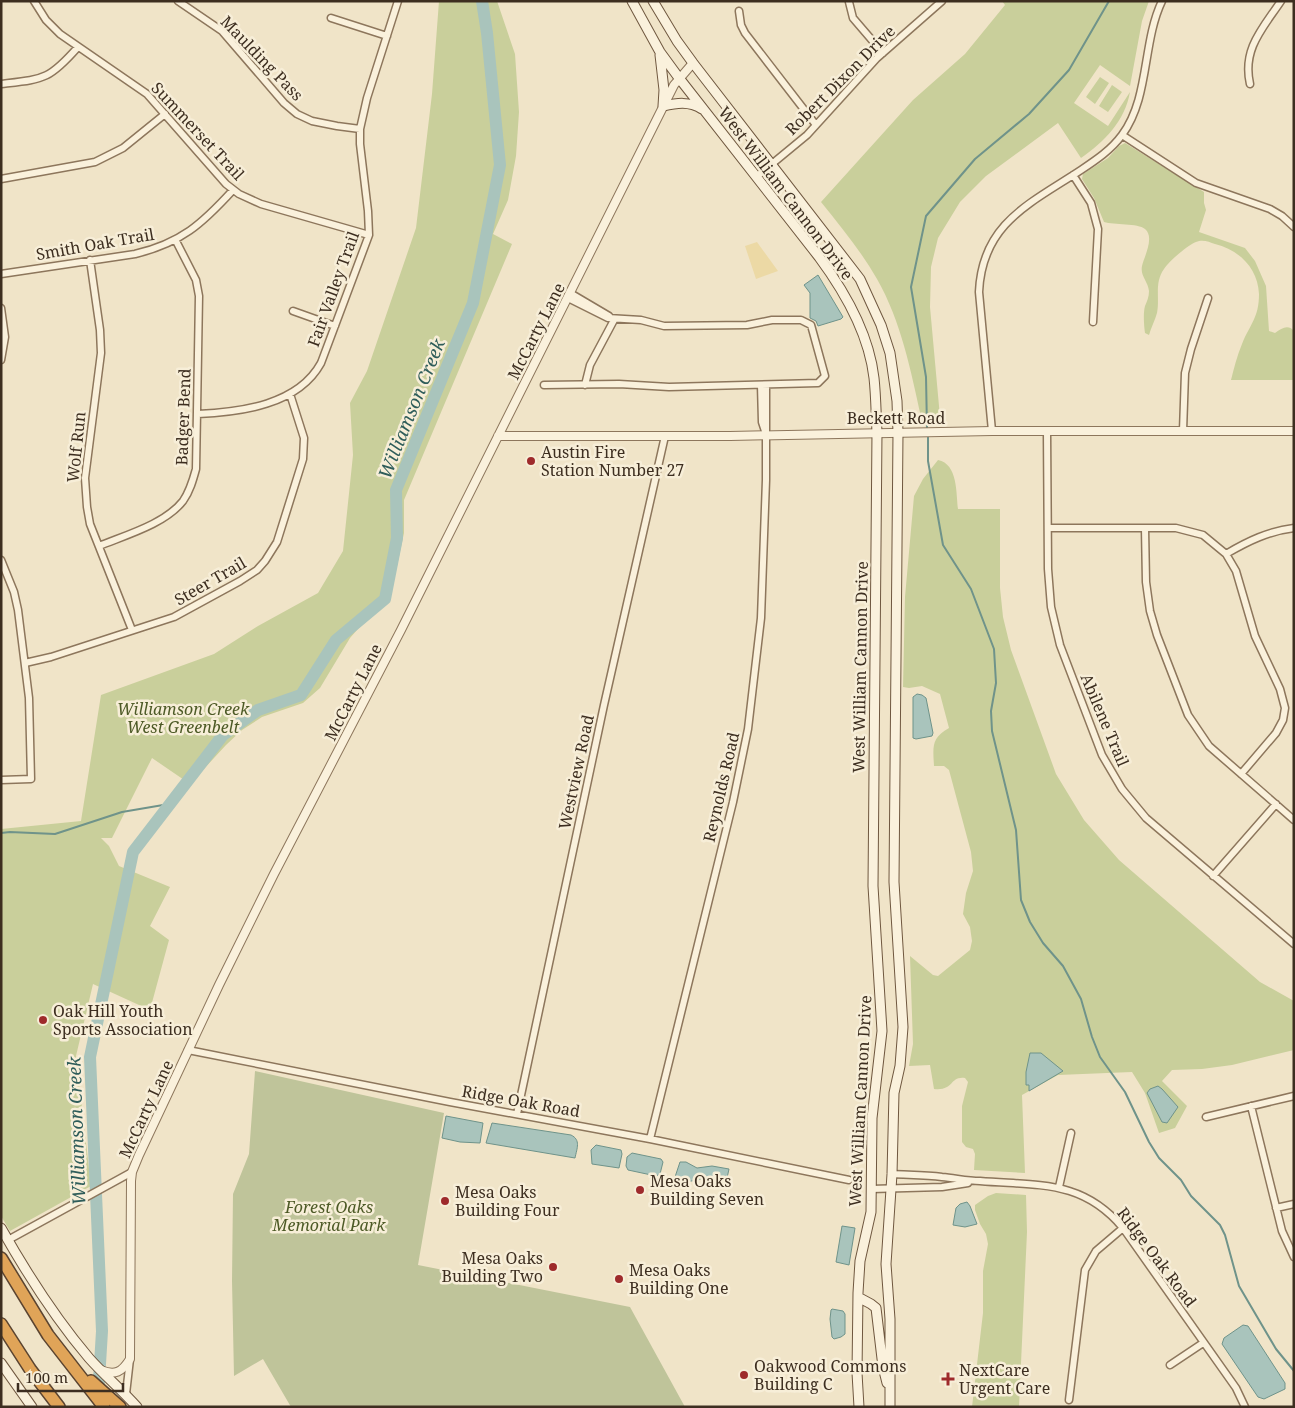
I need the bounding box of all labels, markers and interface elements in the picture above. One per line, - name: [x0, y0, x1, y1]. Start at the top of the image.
- street label: Maulding Pass: [216, 11, 308, 105]
- street label: Robert Dixon Drive: [780, 20, 900, 140]
- street label: Summerset Trail: [147, 77, 249, 185]
- street label: West William Cannon Drive: [713, 102, 859, 284]
- street label: Smith Oak Trail: [34, 223, 156, 265]
- street label: Fair Valley Trail: [302, 228, 364, 350]
- street label: McCarty Lane: [502, 279, 570, 383]
- water label: Williamson Creek: [372, 334, 450, 482]
- street label: Badger Bend: [170, 368, 196, 466]
- street label: Beckett Road: [847, 407, 945, 429]
- street label: Wolf Run: [61, 411, 91, 483]
- place label: Austin Fire Station Number 27: [541, 441, 684, 481]
- marker: Austin Fire Station Number 27: [525, 455, 537, 467]
- street label: Steer Trail: [170, 552, 250, 610]
- street label: West William Cannon Drive: [847, 561, 873, 773]
- street label: McCarty Lane: [319, 640, 387, 744]
- street label: Abilene Trail: [1076, 670, 1134, 770]
- park label: Williamson Creek West Greenbelt: [117, 698, 250, 738]
- street label: Westview Road: [553, 712, 599, 831]
- street label: Reynolds Road: [698, 730, 744, 844]
- street label: West William Cannon Drive: [843, 995, 877, 1207]
- place label: Oak Hill Youth Sports Association: [53, 1000, 193, 1040]
- marker: Oak Hill Youth Sports Association: [37, 1014, 49, 1026]
- water label: Williamson Creek: [61, 1056, 91, 1206]
- street label: McCarty Lane: [114, 1056, 178, 1162]
- street label: Ridge Oak Road: [460, 1080, 582, 1122]
- place label: Mesa Oaks Building Seven: [650, 1170, 764, 1210]
- place label: Mesa Oaks Building Four: [455, 1181, 560, 1221]
- marker: Mesa Oaks Building Seven: [634, 1184, 646, 1196]
- marker: Mesa Oaks Building Four: [439, 1195, 451, 1207]
- park label: Forest Oaks Memorial Park: [272, 1196, 386, 1236]
- street label: Ridge Oak Road: [1112, 1203, 1202, 1312]
- place label: Mesa Oaks Building Two: [441, 1247, 543, 1287]
- place label: Mesa Oaks Building One: [629, 1259, 729, 1299]
- marker: Mesa Oaks Building Two: [547, 1261, 559, 1273]
- marker: Mesa Oaks Building One: [613, 1273, 625, 1285]
- place label: Oakwood Commons Building C: [754, 1355, 907, 1395]
- place label: NextCare Urgent Care: [959, 1359, 1050, 1399]
- scale bar: [18, 1360, 122, 1392]
- text: 100 m: [25, 1367, 68, 1387]
- marker: Oakwood Commons Building C: [738, 1369, 750, 1381]
- marker: NextCare Urgent Care: [941, 1372, 955, 1386]

